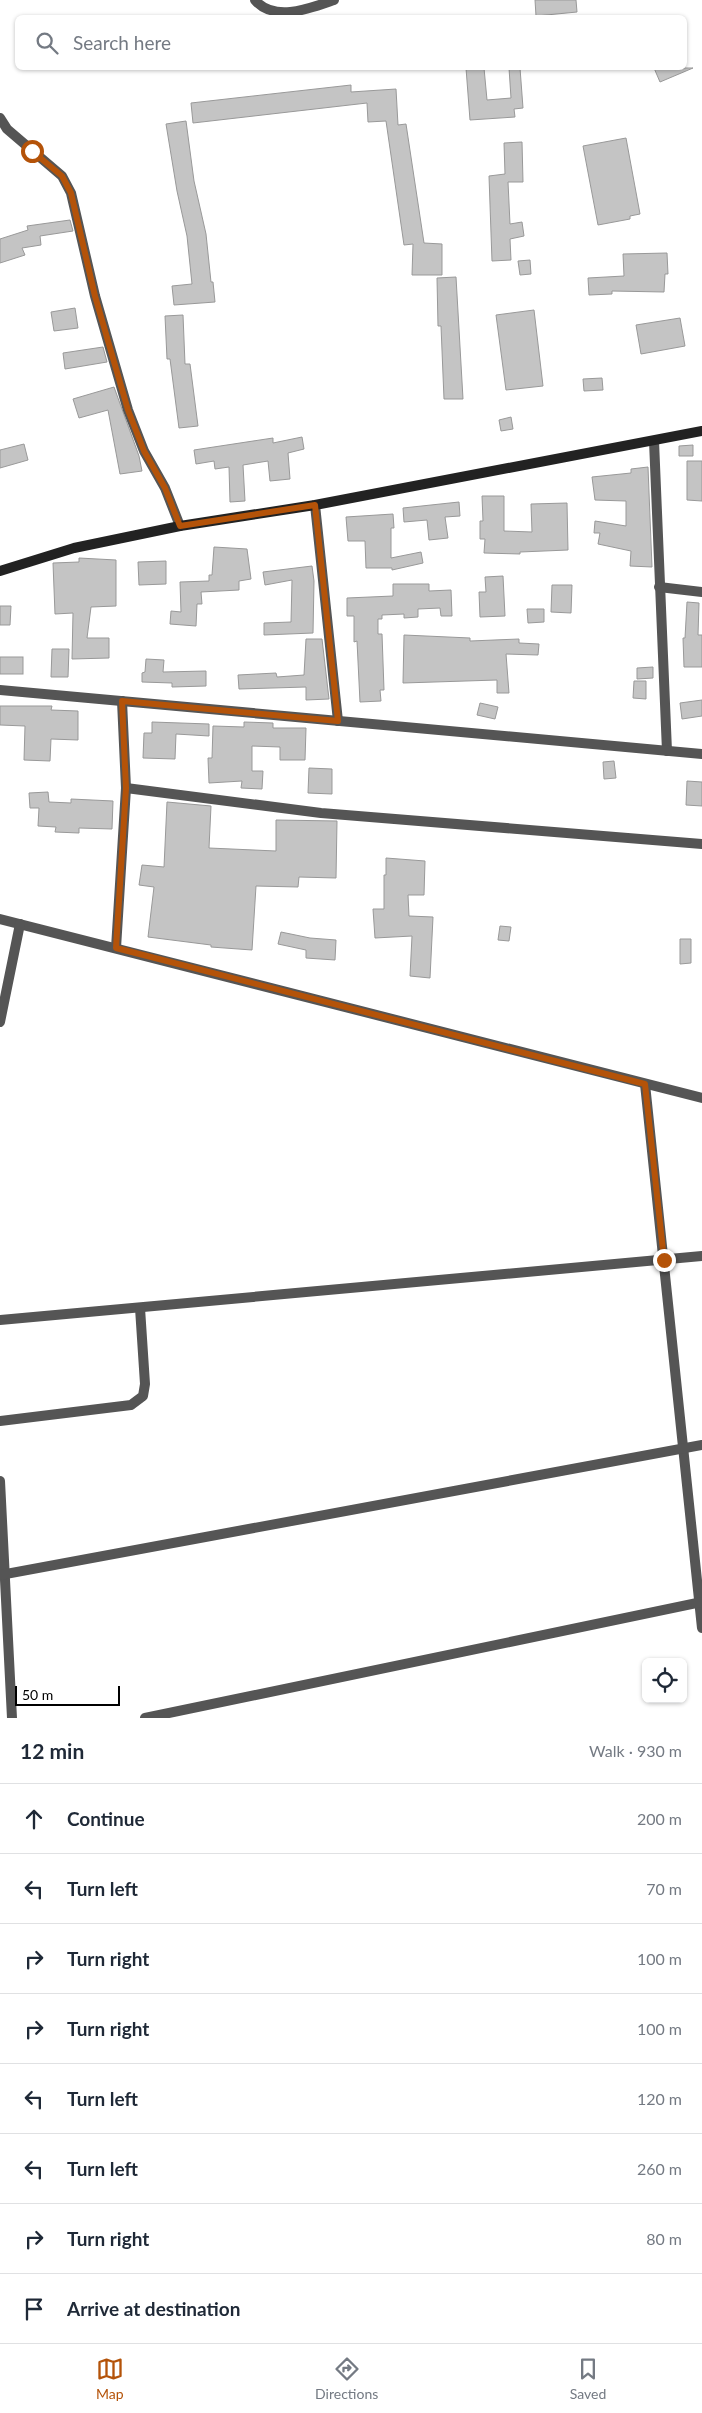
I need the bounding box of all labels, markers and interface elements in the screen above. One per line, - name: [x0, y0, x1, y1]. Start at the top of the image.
- search box: [15, 15, 687, 70]
- icon: search: [33, 29, 61, 57]
- text: Search here: [73, 31, 171, 54]
- route start: [21, 140, 44, 163]
- route end: [653, 1249, 676, 1272]
- map controls: [642, 1658, 687, 1703]
- button: locate: [642, 1658, 687, 1703]
- scale bar: [15, 1683, 120, 1706]
- text: 50 m: [22, 1686, 53, 1703]
- text: 12 min: [20, 1738, 84, 1763]
- text: Walk · 930 m: [589, 1741, 682, 1760]
- icon: ahead: [20, 1805, 48, 1833]
- text: Continue: [67, 1807, 145, 1830]
- text: 200 m: [637, 1809, 682, 1828]
- icon: left: [20, 1875, 48, 1903]
- text: Turn left: [67, 1877, 138, 1900]
- text: 70 m: [646, 1879, 682, 1898]
- icon: right: [20, 1945, 48, 1973]
- text: Turn right: [67, 1947, 149, 1970]
- text: 100 m: [637, 1949, 682, 1968]
- icon: right: [20, 2015, 48, 2043]
- text: Turn right: [67, 2017, 149, 2040]
- text: 100 m: [637, 2019, 682, 2038]
- icon: left: [20, 2085, 48, 2113]
- text: Turn left: [67, 2087, 138, 2110]
- text: 120 m: [637, 2089, 682, 2108]
- icon: left: [20, 2155, 48, 2183]
- text: Turn left: [67, 2157, 138, 2180]
- text: 260 m: [637, 2159, 682, 2178]
- icon: right: [20, 2225, 48, 2253]
- text: Turn right: [67, 2227, 149, 2250]
- text: 80 m: [646, 2229, 682, 2248]
- icon: arrive: [20, 2295, 48, 2323]
- text: Arrive at destination: [67, 2297, 240, 2320]
- tab: Map: [96, 2355, 124, 2402]
- tab: Directions: [315, 2355, 378, 2402]
- tab: Saved: [570, 2355, 606, 2402]

